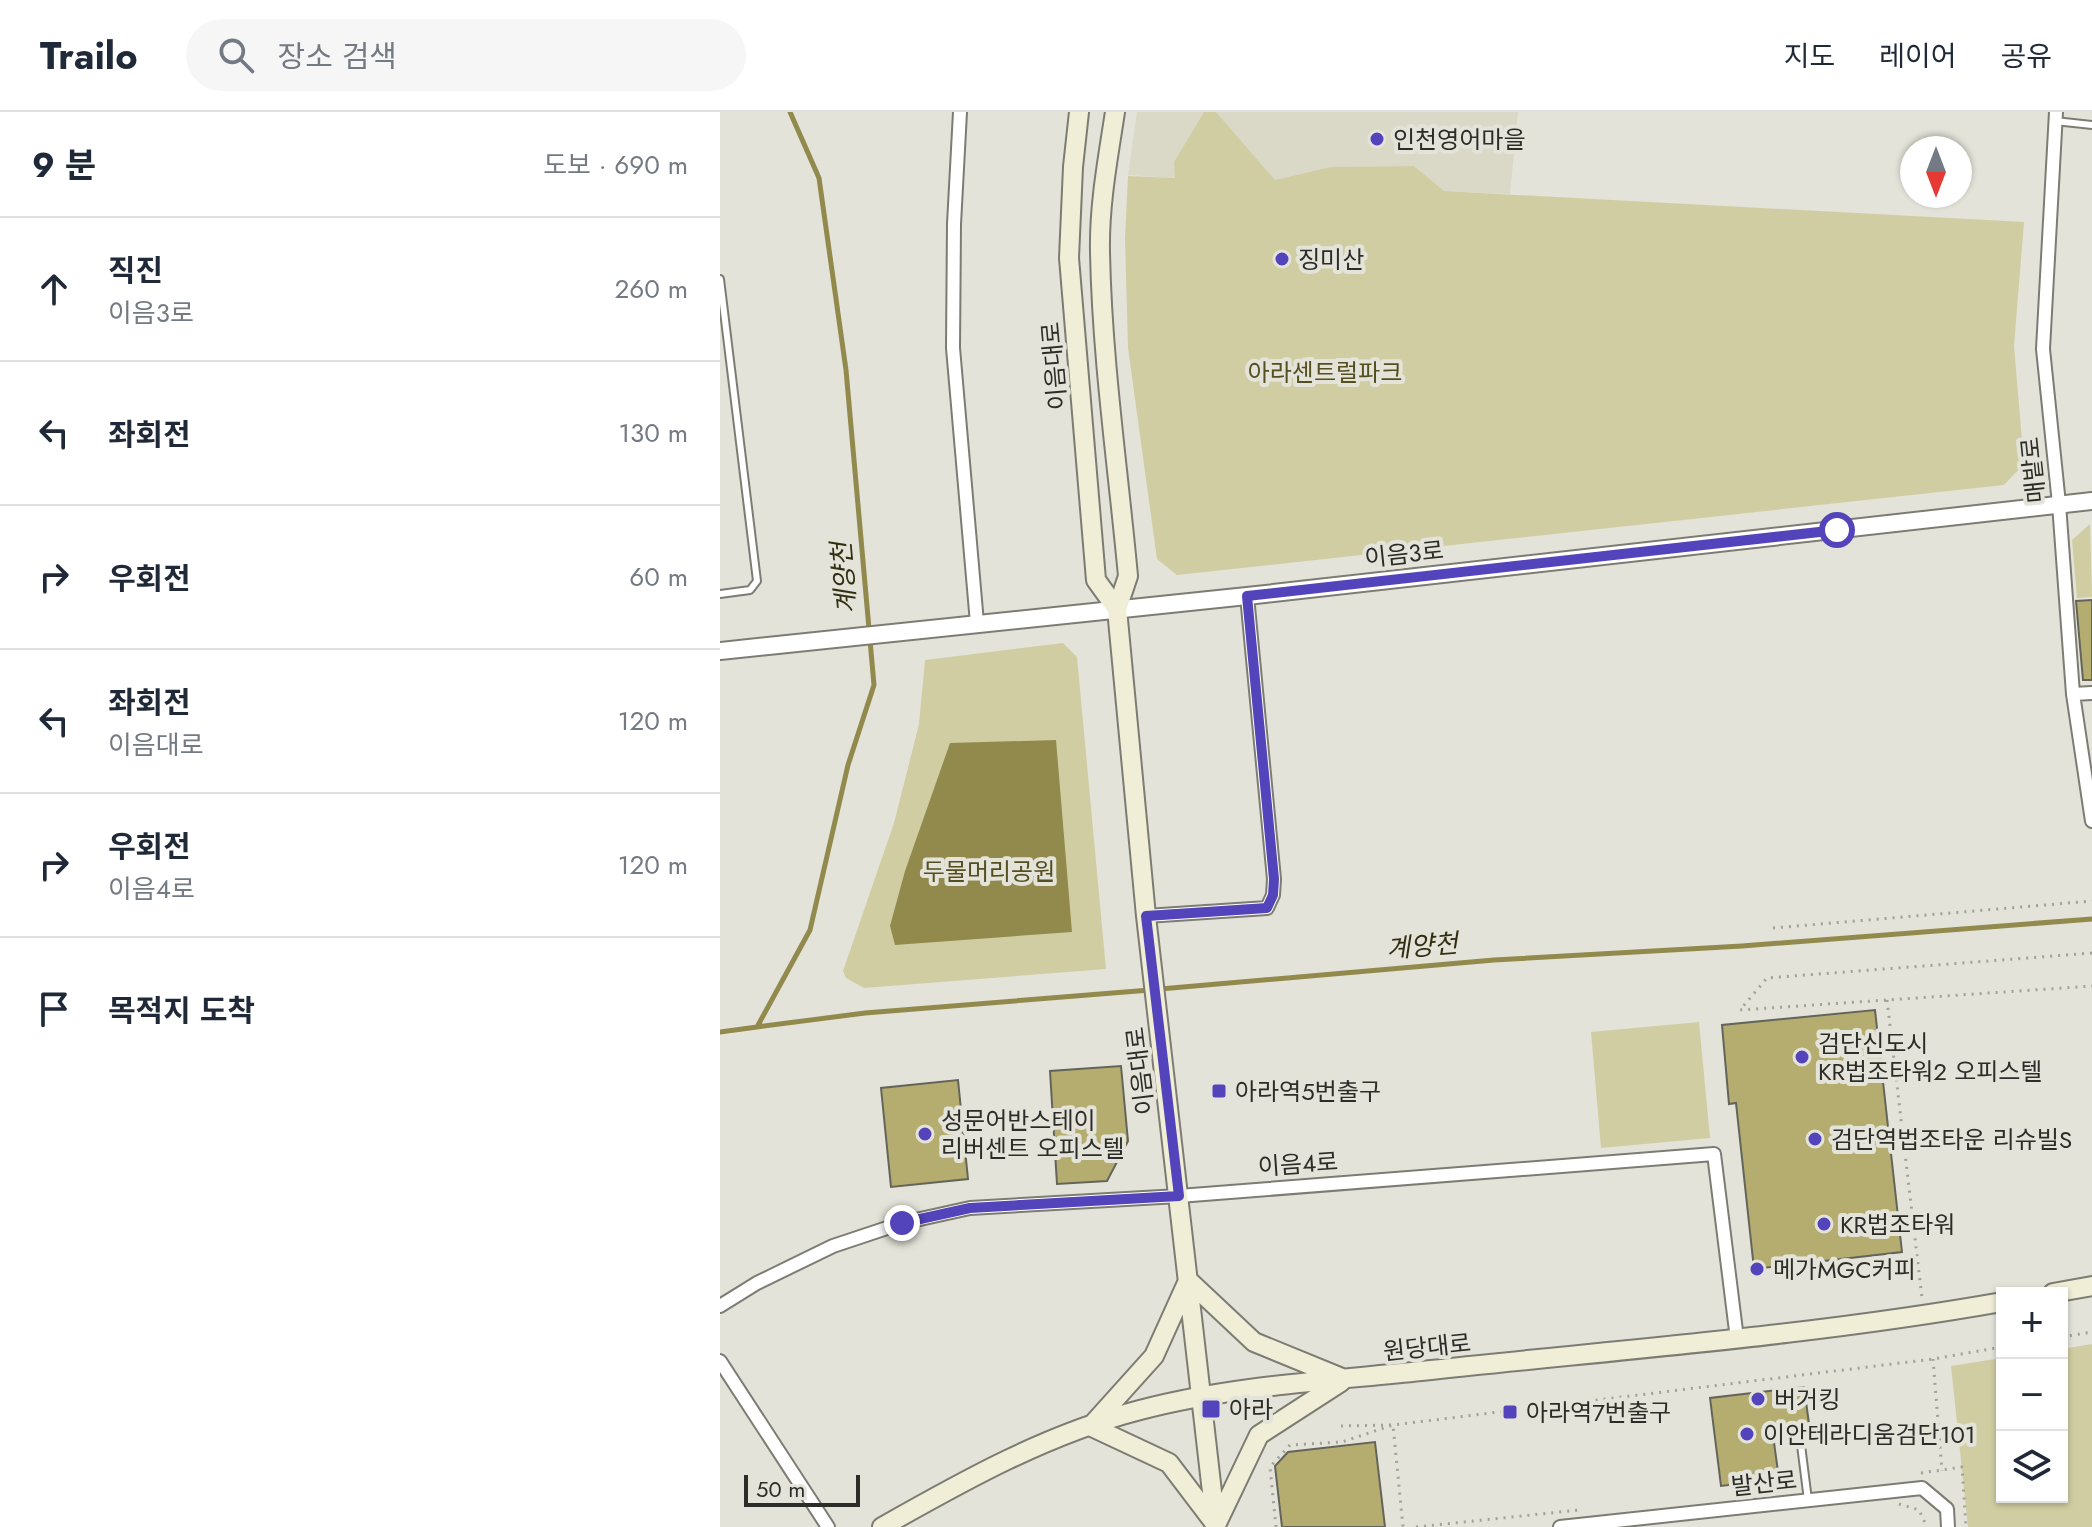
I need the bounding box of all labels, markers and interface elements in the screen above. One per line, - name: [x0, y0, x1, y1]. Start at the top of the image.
- search box: [186, 19, 746, 91]
- text: Trailo: [40, 28, 138, 83]
- icon: search: [214, 33, 258, 77]
- text: 장소 검색: [278, 35, 397, 78]
- text: 지도: [1784, 36, 1835, 77]
- text: 레이어: [1879, 36, 1956, 77]
- text: 공유: [2000, 36, 2052, 77]
- place label: 인천영어마을: [1393, 122, 1525, 157]
- marker: 인천영어마을: [1368, 130, 1386, 148]
- north arrow: [1900, 136, 1972, 208]
- text: 9 분: [32, 141, 96, 190]
- text: 도보 · 690 m: [543, 146, 688, 184]
- place label: 징미산: [1298, 242, 1364, 277]
- text: 직진: [108, 249, 163, 292]
- marker: 징미산: [1273, 250, 1291, 268]
- icon: ahead: [32, 267, 76, 311]
- text: 260 m: [615, 270, 688, 308]
- text: 이음3로: [108, 294, 194, 332]
- street label: 이음대로: [1033, 320, 1075, 412]
- park label: 아라센트럴파크: [1248, 355, 1402, 390]
- icon: left: [32, 411, 76, 455]
- text: 좌회전: [108, 413, 191, 456]
- text: 130 m: [618, 414, 688, 452]
- street label: 매밭로: [2012, 435, 2054, 505]
- route start: [1819, 512, 1855, 548]
- street label: 이음3로: [1363, 532, 1445, 576]
- water label: 계양천: [822, 538, 866, 615]
- icon: right: [32, 555, 76, 599]
- text: 우회전: [108, 557, 191, 600]
- text: 60 m: [629, 558, 688, 596]
- text: 좌회전: [108, 681, 191, 724]
- icon: left: [32, 699, 76, 743]
- text: 120 m: [618, 702, 688, 740]
- text: 이음대로: [108, 726, 204, 764]
- text: 우회전: [108, 825, 191, 868]
- icon: right: [32, 843, 76, 887]
- text: 120 m: [618, 846, 688, 884]
- park label: 두물머리공원: [923, 854, 1055, 889]
- text: 이음4로: [108, 870, 195, 908]
- water label: 계양천: [1385, 924, 1462, 968]
- icon: arrive: [32, 987, 76, 1031]
- text: 목적지 도착: [108, 989, 255, 1032]
- street label: 이음대로: [1117, 1025, 1163, 1117]
- place label: 검단신도시 KR법조타워2 오피스텔: [1818, 1026, 2043, 1089]
- marker: 검단신도시 KR법조타워2 오피스텔: [1793, 1048, 1811, 1066]
- place label: 아라역5번출구: [1235, 1074, 1381, 1109]
- marker: 아라역5번출구: [1210, 1082, 1228, 1100]
- place label: 성문어반스테이 리버센트 오피스텔: [941, 1103, 1125, 1166]
- place label: 검단역법조타운 리슈빌S: [1831, 1122, 2072, 1157]
- marker: 성문어반스테이 리버센트 오피스텔: [916, 1125, 934, 1143]
- marker: 검단역법조타운 리슈빌S: [1806, 1130, 1824, 1148]
- street label: 이음4로: [1257, 1144, 1339, 1184]
- route end: [884, 1205, 920, 1241]
- place label: KR법조타워: [1840, 1207, 1955, 1242]
- marker: KR법조타워: [1815, 1215, 1833, 1233]
- place label: 메가MGC커피: [1773, 1252, 1916, 1287]
- marker: 메가MGC커피: [1748, 1260, 1766, 1278]
- map controls: [1996, 1287, 2068, 1503]
- button: +: [1996, 1287, 2068, 1359]
- street label: 원당대로: [1381, 1325, 1473, 1369]
- button: −: [1996, 1359, 2068, 1431]
- place label: 버거킹: [1774, 1382, 1840, 1417]
- marker: 버거킹: [1749, 1390, 1767, 1408]
- place label: 아라: [1229, 1392, 1273, 1427]
- place label: 아라역7번출구: [1526, 1395, 1671, 1430]
- marker: 아라: [1200, 1398, 1222, 1420]
- marker: 아라역7번출구: [1501, 1403, 1519, 1421]
- place label: 이안테라디움검단101: [1763, 1417, 1976, 1452]
- marker: 이안테라디움검단101: [1738, 1425, 1756, 1443]
- button: layers: [1996, 1431, 2068, 1503]
- street label: 발산로: [1729, 1462, 1799, 1504]
- scale bar: [744, 1471, 860, 1507]
- text: 50 m: [756, 1473, 805, 1505]

